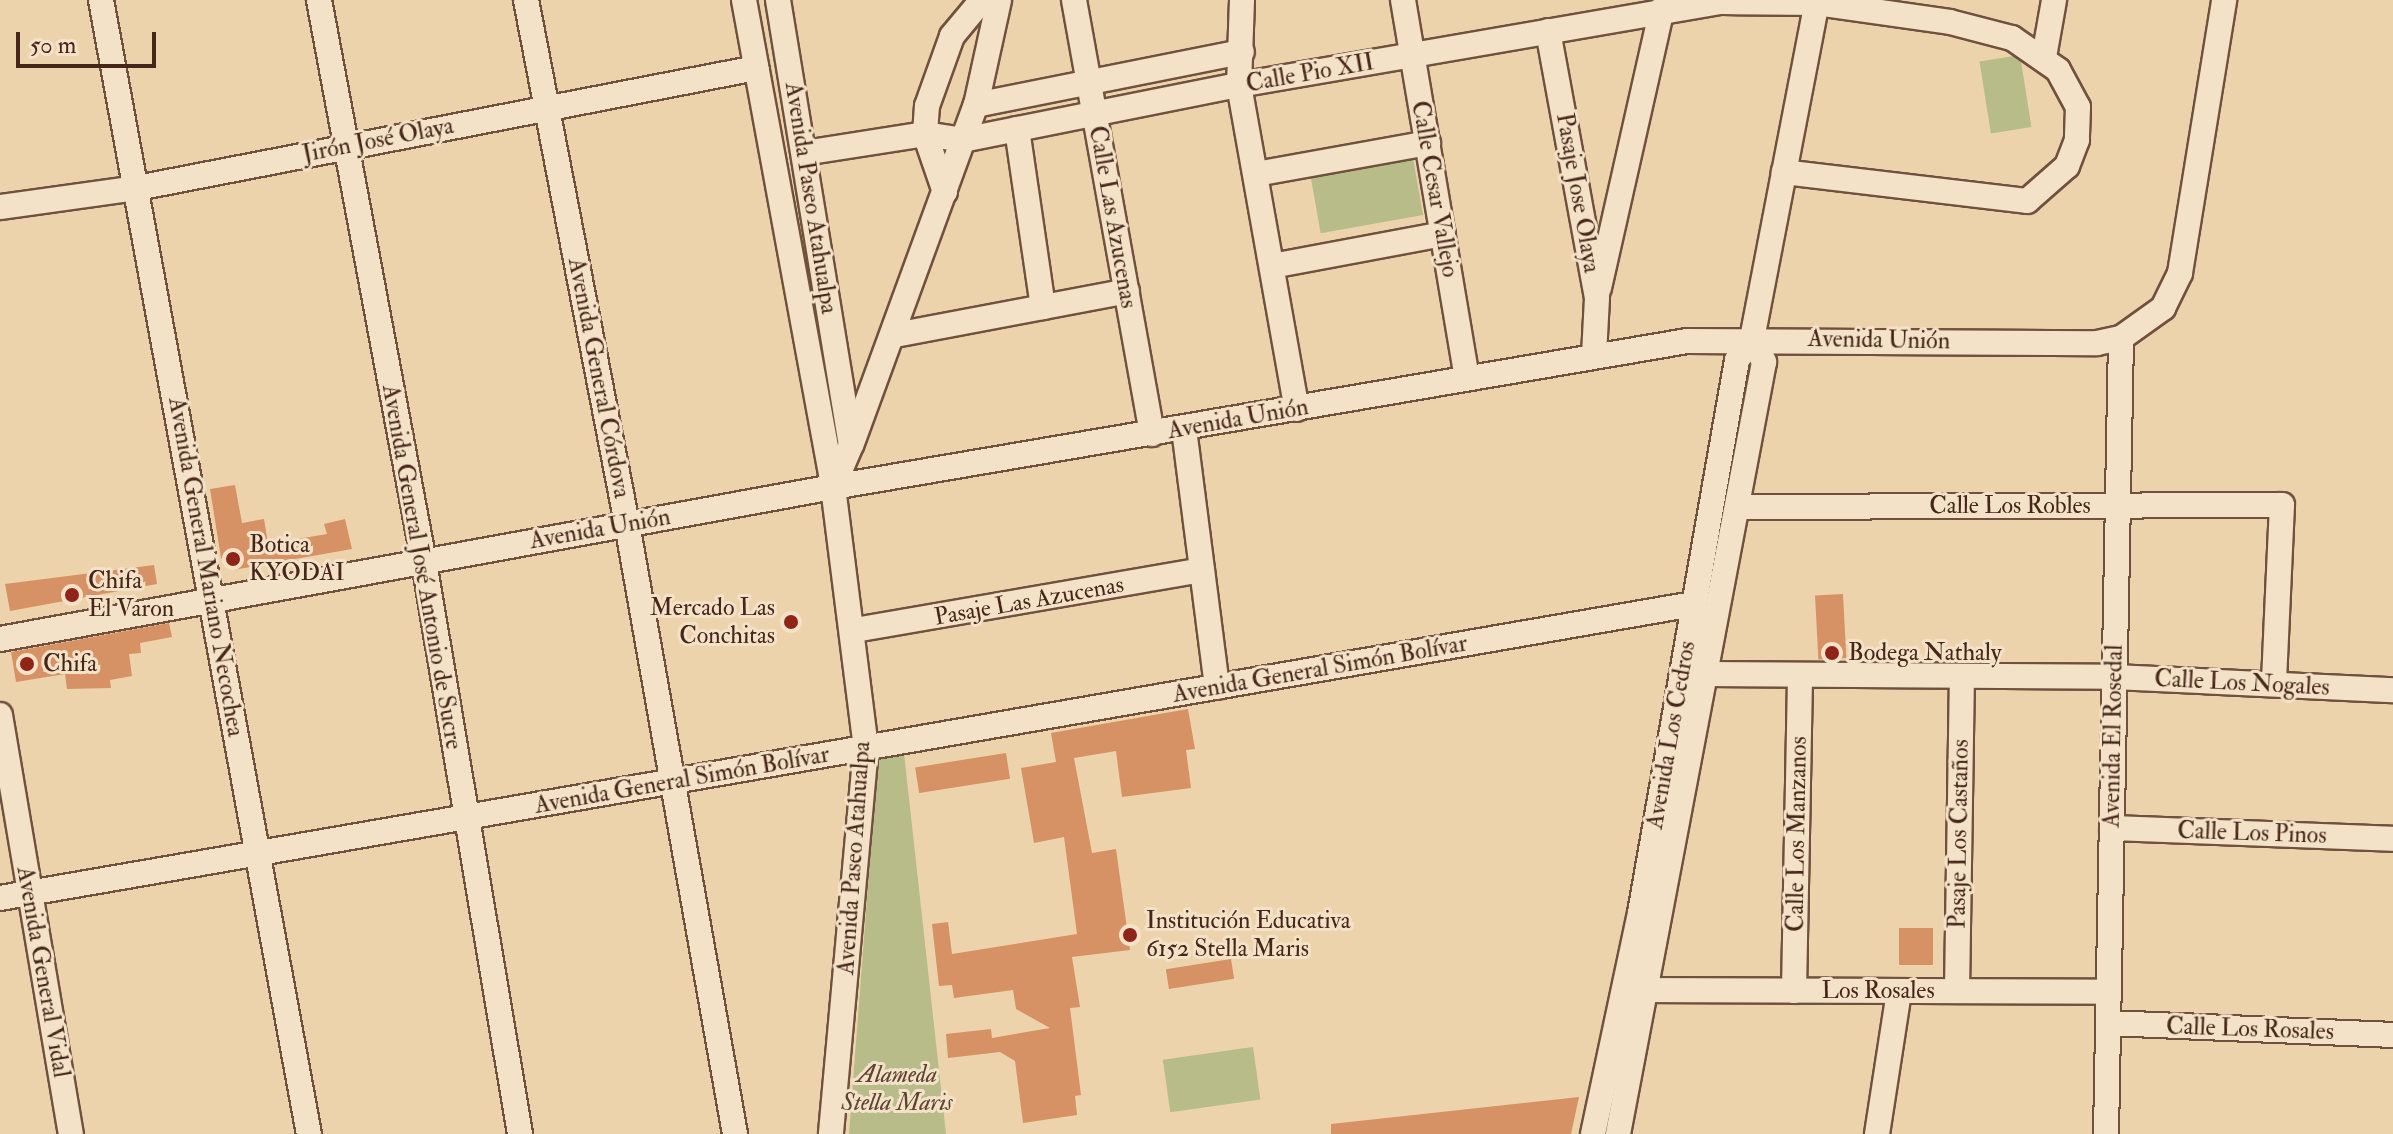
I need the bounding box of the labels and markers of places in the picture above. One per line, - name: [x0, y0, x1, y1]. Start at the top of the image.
- place label: Botica KYODAI: [249, 531, 345, 587]
- marker: Botica KYODAI: [224, 550, 242, 568]
- place label: Chifa El Varon: [88, 567, 174, 623]
- marker: Chifa El Varon: [63, 586, 81, 604]
- place label: Mercado Las Conchitas: [650, 594, 775, 650]
- marker: Mercado Las Conchitas: [782, 613, 800, 631]
- place label: Bodega Nathaly: [1848, 639, 2001, 667]
- marker: Bodega Nathaly: [1823, 644, 1841, 662]
- place label: Chifa: [43, 650, 97, 678]
- marker: Chifa: [18, 655, 36, 673]
- place label: Institución Educativa 6152 Stella Maris: [1146, 907, 1351, 963]
- marker: Institución Educativa 6152 Stella Maris: [1121, 926, 1139, 944]

